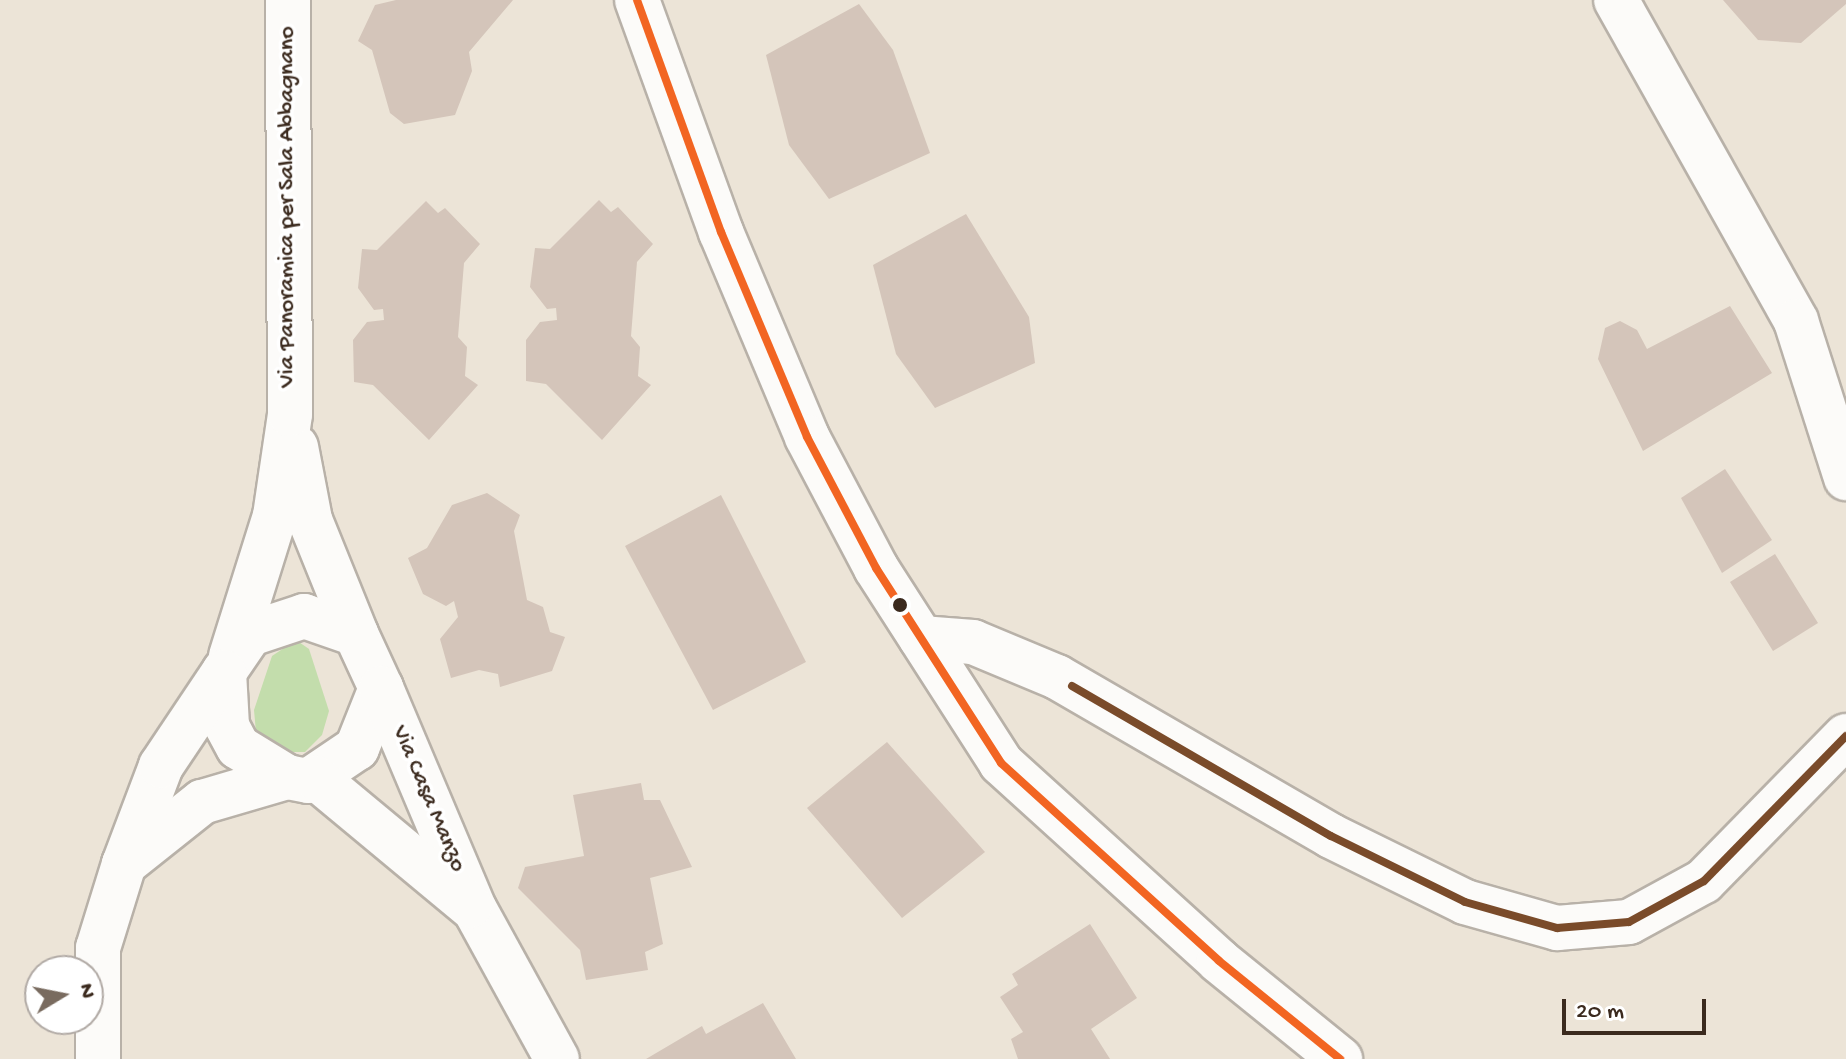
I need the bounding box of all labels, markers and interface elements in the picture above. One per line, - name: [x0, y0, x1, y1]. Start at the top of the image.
- street label: Via Panoramica per Sala Abbagnano: [274, 26, 302, 388]
- unlabelled marker: [892, 597, 908, 613]
- street label: Via Casa Manzo: [384, 722, 472, 876]
- north arrow: [24, 955, 104, 1035]
- text: N: [72, 982, 100, 1001]
- scale bar: [1566, 983, 1710, 1033]
- text: 20 m: [1576, 998, 1624, 1027]

